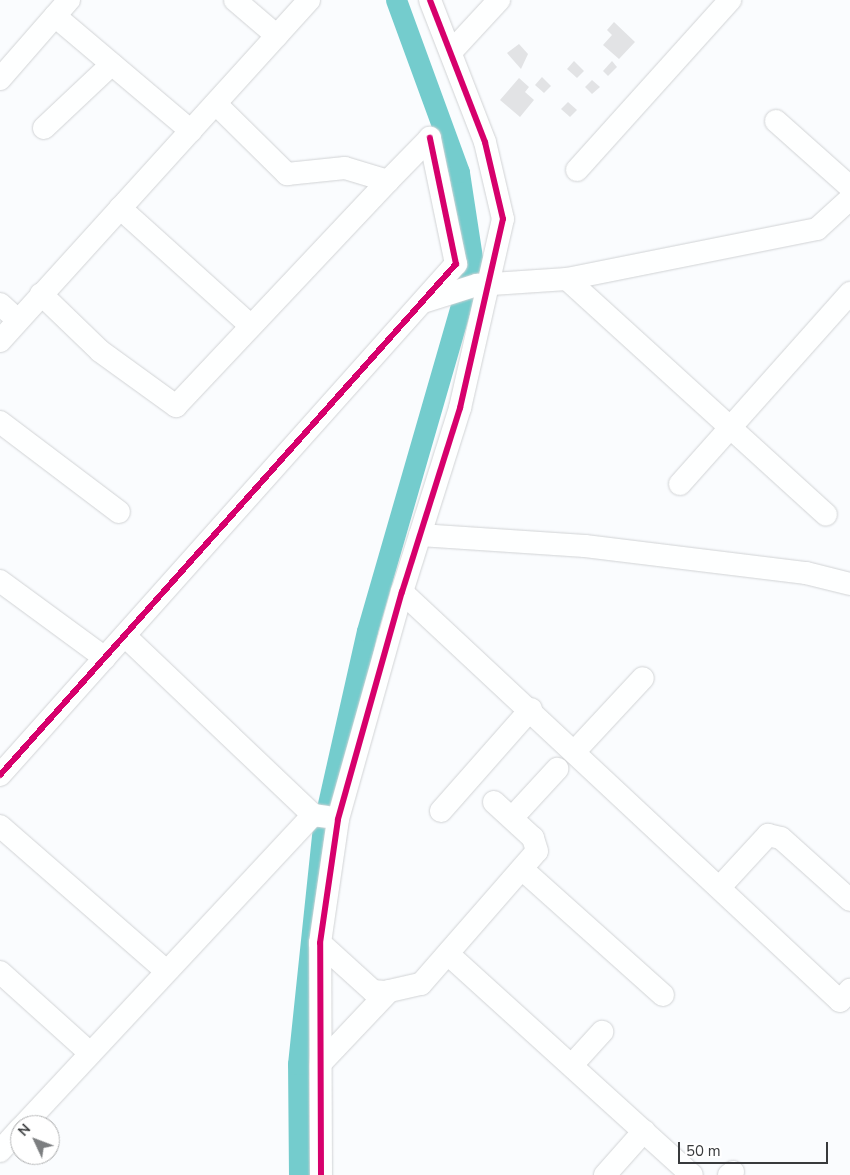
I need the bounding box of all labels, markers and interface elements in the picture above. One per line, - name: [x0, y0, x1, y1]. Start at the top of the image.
- north arrow: [10, 1115, 60, 1165]
- text: N: [14, 1120, 35, 1140]
- scale bar: [680, 1132, 830, 1164]
- text: 50 m: [686, 1141, 721, 1161]

